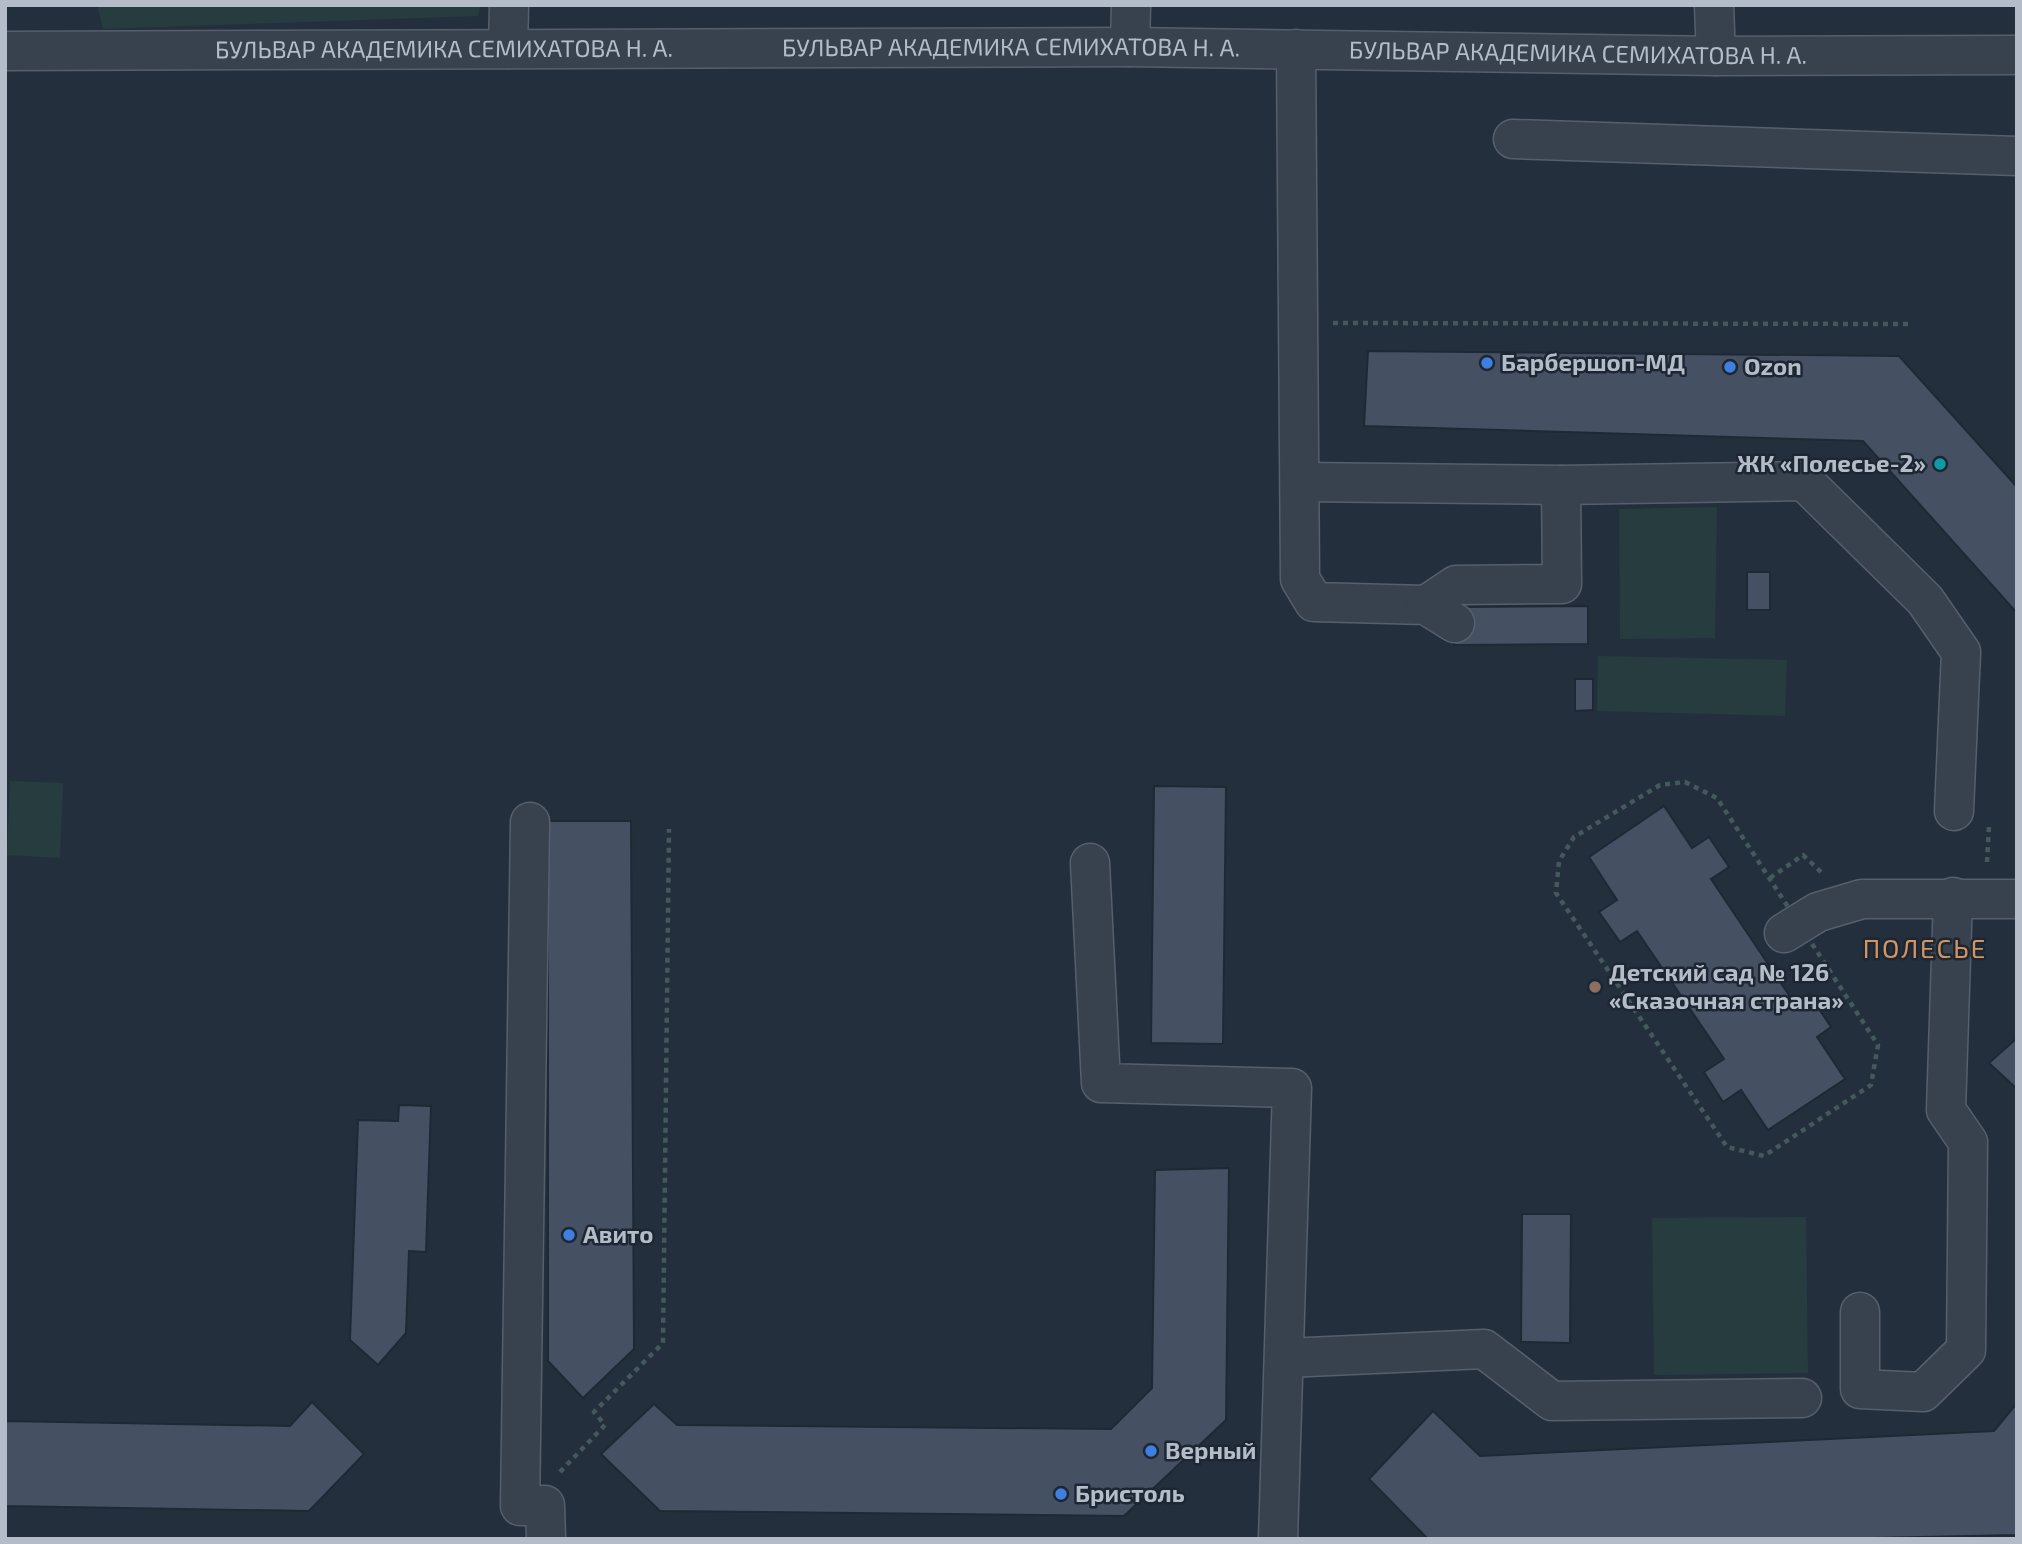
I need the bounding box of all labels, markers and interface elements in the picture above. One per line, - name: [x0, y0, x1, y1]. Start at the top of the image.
- street label: БУЛЬВАР АКАДЕМИКА СЕМИХАТОВА Н. А.: [782, 31, 1240, 62]
- street label: БУЛЬВАР АКАДЕМИКА СЕМИХАТОВА Н. А.: [215, 33, 673, 63]
- street label: БУЛЬВАР АКАДЕМИКА СЕМИХАТОВА Н. А.: [1349, 34, 1807, 69]
- place label: Барбершоп-МД: [1501, 347, 1685, 376]
- place label: Ozon: [1744, 351, 1802, 380]
- marker: Барбершоп-МД: [1479, 355, 1495, 371]
- marker: Ozon: [1722, 359, 1738, 375]
- place label: ЖК «Полесье-2»: [1737, 448, 1926, 477]
- marker: ЖК «Полесье-2»: [1932, 456, 1948, 472]
- district label: ПОЛЕСЬЕ: [1863, 932, 1987, 963]
- place label: Детский сад № 126 «Сказочная страна»: [1609, 957, 1844, 1014]
- marker: Детский сад № 126 «Сказочная страна»: [1587, 979, 1603, 995]
- place label: Авито: [583, 1219, 654, 1248]
- marker: Авито: [561, 1227, 577, 1243]
- place label: Верный: [1165, 1435, 1256, 1464]
- marker: Верный: [1143, 1443, 1159, 1459]
- place label: Бристоль: [1075, 1478, 1185, 1507]
- marker: Бристоль: [1053, 1486, 1069, 1502]

